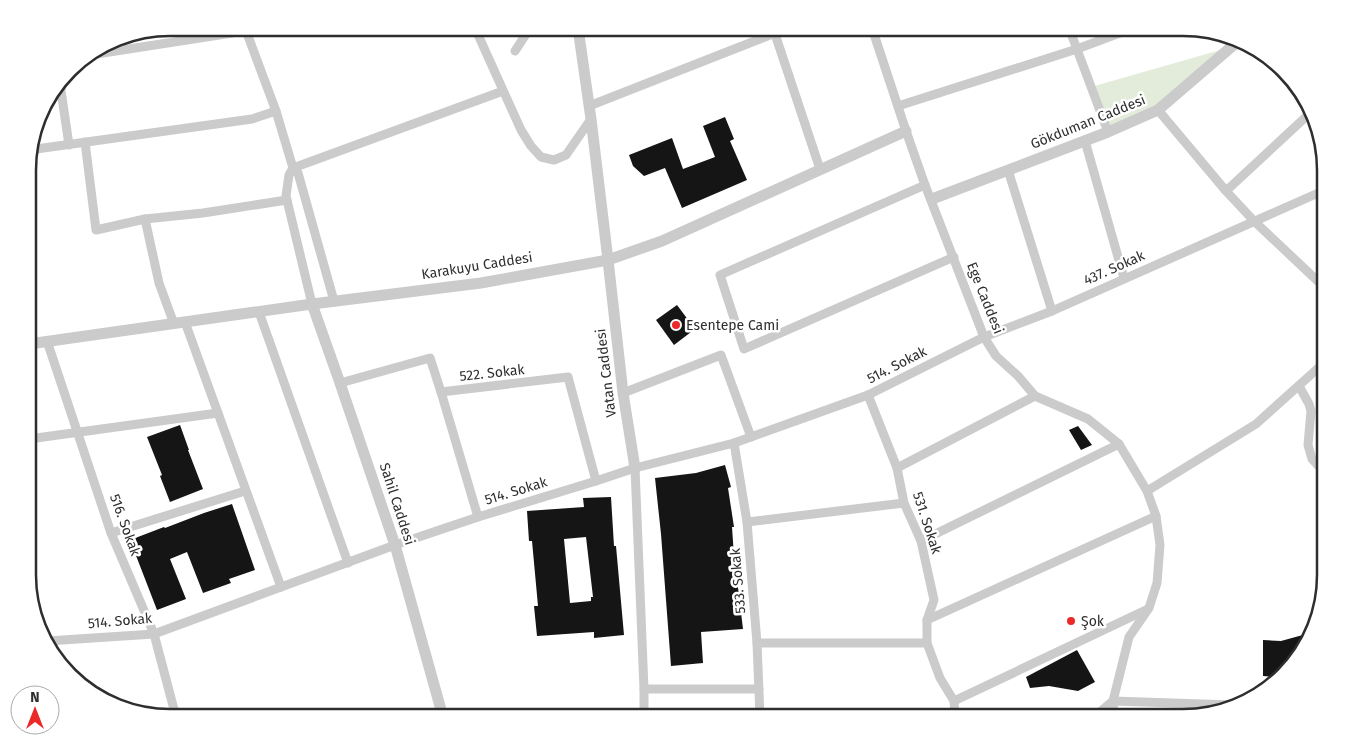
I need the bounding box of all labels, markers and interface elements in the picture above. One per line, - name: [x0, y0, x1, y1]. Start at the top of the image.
- street label: Gökduman Caddesi: [1028, 91, 1148, 153]
- street label: 437. Sokak: [1081, 247, 1148, 289]
- street label: Karakuyu Caddesi: [420, 249, 534, 283]
- street label: Ege Caddesi: [963, 260, 1007, 336]
- place label: Esentepe Cami: [686, 317, 779, 334]
- marker: Esentepe Cami: [670, 319, 682, 331]
- street label: Vatan Caddesi: [592, 328, 620, 418]
- street label: 514. Sokak: [864, 342, 930, 387]
- street label: 522. Sokak: [459, 361, 526, 385]
- street label: Sahil Caddesi: [376, 461, 418, 547]
- street label: 514. Sokak: [483, 473, 550, 509]
- street label: 531. Sokak: [909, 490, 945, 557]
- street label: 516. Sokak: [106, 492, 144, 559]
- street label: 533. Sokak: [727, 547, 749, 614]
- street label: 514. Sokak: [87, 610, 154, 632]
- place label: Şok: [1081, 613, 1105, 630]
- marker: Şok: [1065, 615, 1077, 627]
- north arrow: [10, 685, 60, 735]
- text: N: [30, 689, 40, 706]

